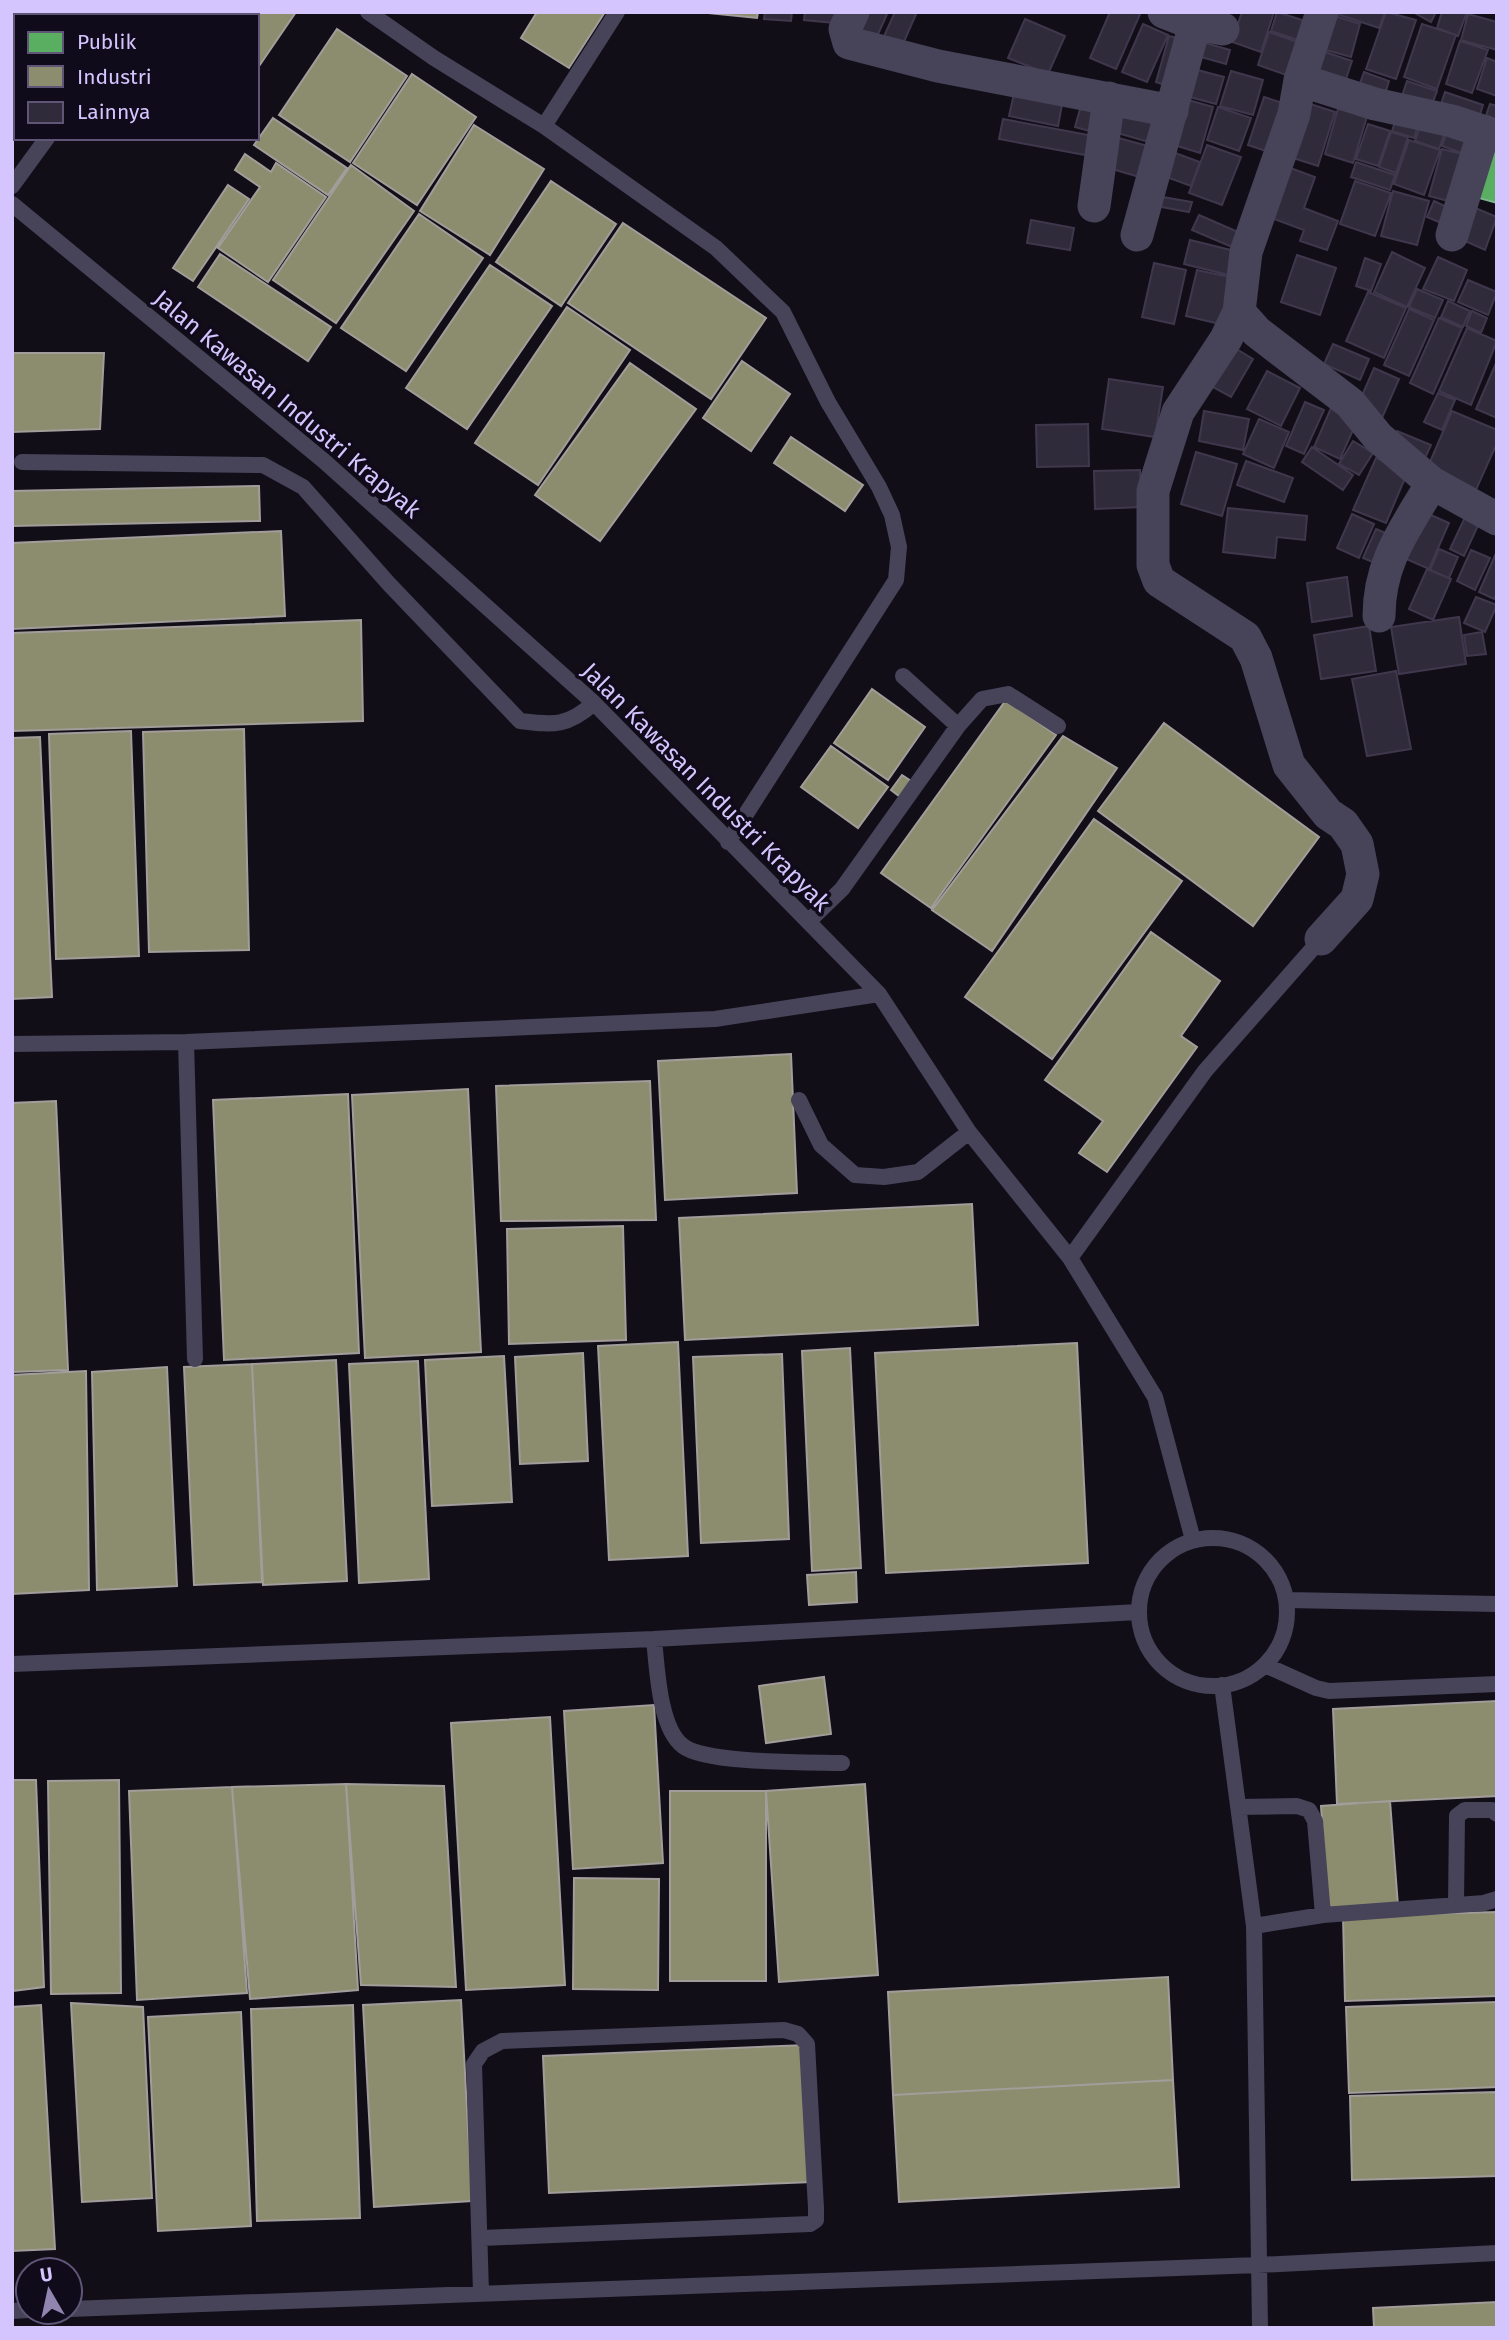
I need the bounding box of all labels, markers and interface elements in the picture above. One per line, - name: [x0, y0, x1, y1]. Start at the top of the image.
- legend: [14, 14, 259, 140]
- text: Publik: [77, 29, 136, 55]
- text: Industri: [77, 64, 152, 90]
- text: Lainnya: [77, 99, 150, 125]
- street label: Jalan Kawasan Industri Krapyak: [148, 284, 427, 524]
- street label: Jalan Kawasan Industri Krapyak: [576, 657, 837, 918]
- north arrow: [14, 2256, 84, 2326]
- text: U: [39, 2262, 54, 2287]

